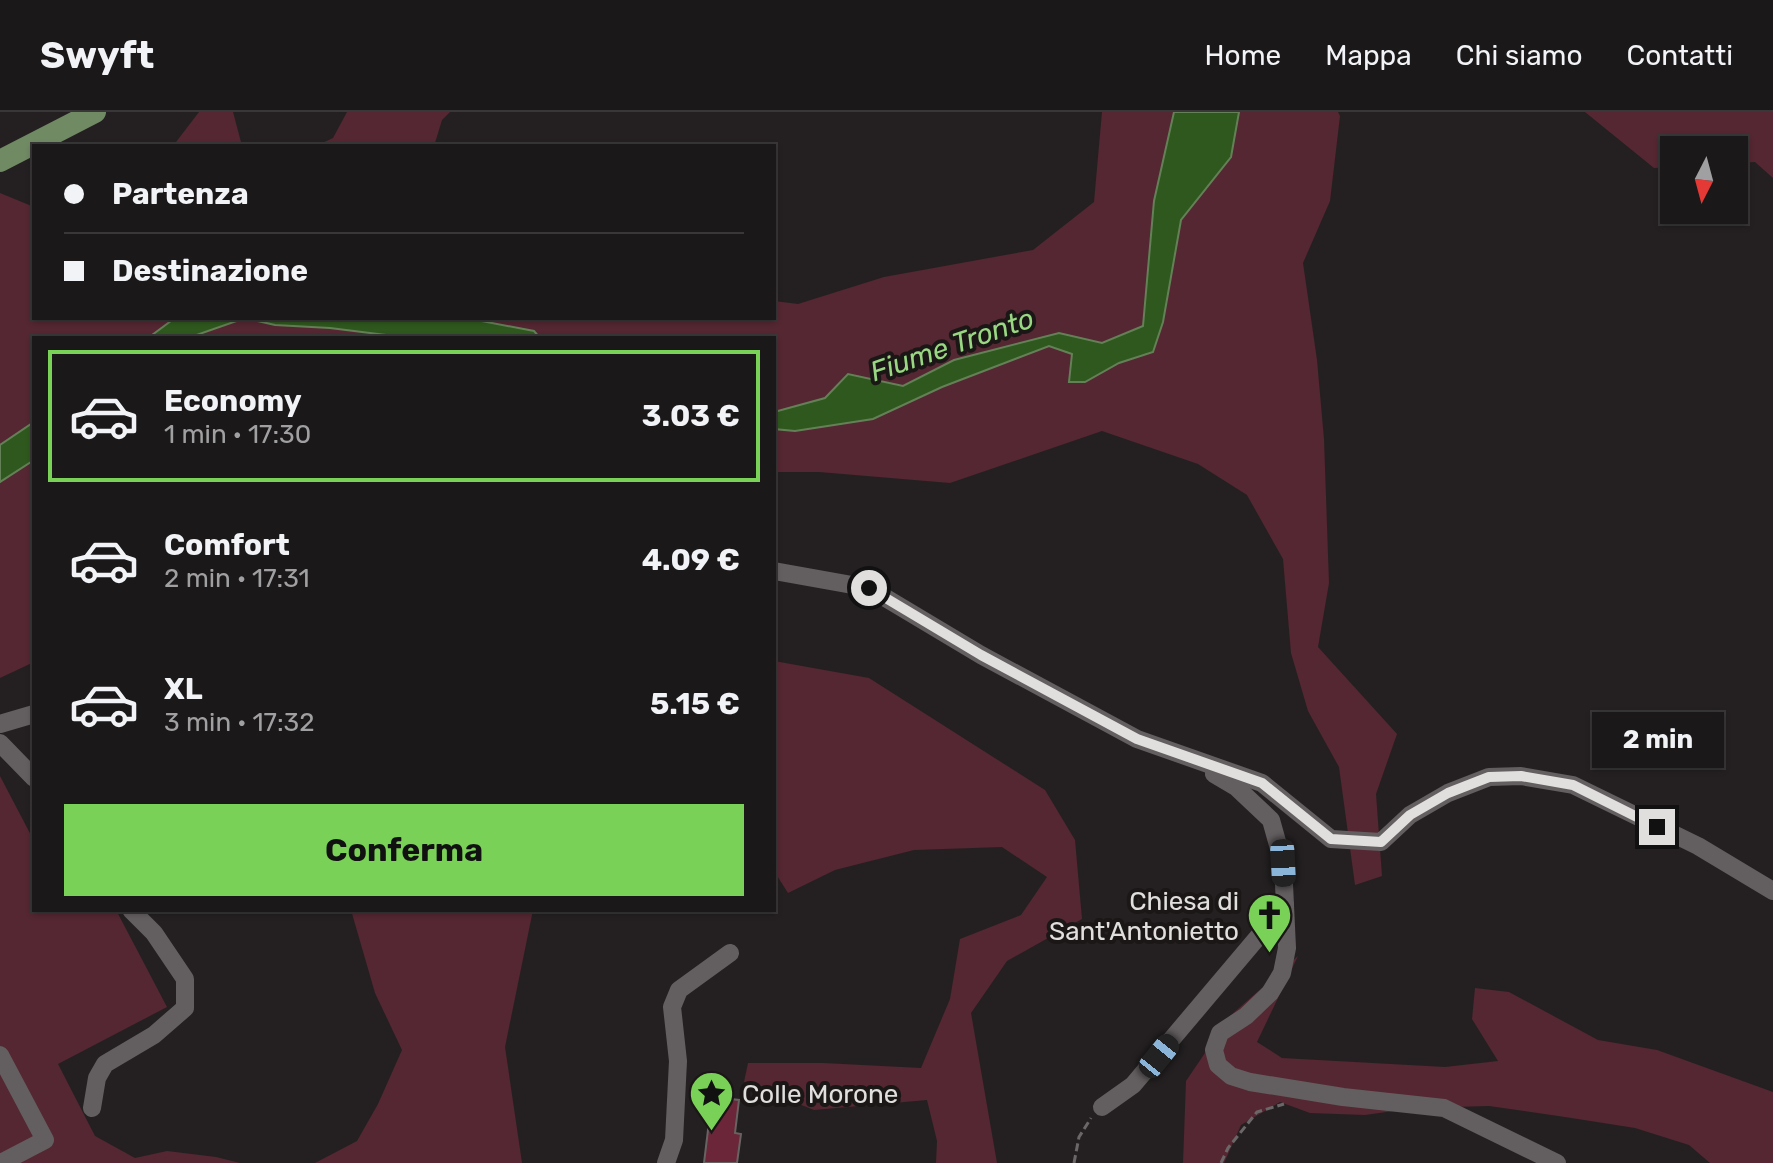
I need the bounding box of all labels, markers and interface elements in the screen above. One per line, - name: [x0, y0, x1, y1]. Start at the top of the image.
- text: Swyft: [40, 32, 154, 78]
- text: Home: [1205, 39, 1281, 72]
- text: Mappa: [1325, 39, 1412, 72]
- text: Chi siamo: [1456, 39, 1583, 72]
- text: Contatti: [1627, 39, 1733, 72]
- north arrow: [1660, 136, 1748, 224]
- map controls: [1660, 136, 1748, 224]
- text: Partenza: [112, 176, 249, 212]
- text: Destinazione: [112, 253, 308, 289]
- water label: Fiume Tronto: [866, 302, 1038, 388]
- icon: car: [68, 380, 140, 452]
- text: Economy: [164, 383, 302, 419]
- text: 3.03 €: [642, 398, 740, 434]
- text: 1 min · 17:30: [164, 419, 311, 450]
- icon: car: [68, 524, 140, 596]
- text: Comfort: [164, 527, 290, 563]
- text: 4.09 €: [642, 542, 740, 578]
- text: 2 min · 17:31: [164, 563, 310, 594]
- route start: [851, 570, 887, 606]
- icon: car: [68, 668, 140, 740]
- text: XL: [164, 671, 203, 707]
- text: 5.15 €: [650, 686, 740, 722]
- text: 3 min · 17:32: [164, 707, 315, 738]
- callout: 2 min: [1591, 711, 1723, 767]
- text: 2 min: [1623, 724, 1693, 755]
- button: Conferma: [64, 804, 744, 896]
- route end: [1639, 809, 1675, 845]
- car: [1270, 838, 1296, 888]
- place label: Chiesa di Sant'Antonietto: [1049, 886, 1239, 947]
- church icon: Chiesa di Sant'Antonietto: [1246, 892, 1294, 955]
- car: [1135, 1030, 1183, 1082]
- place icon: Colle Morone: [687, 1070, 735, 1133]
- place label: Colle Morone: [742, 1079, 898, 1110]

